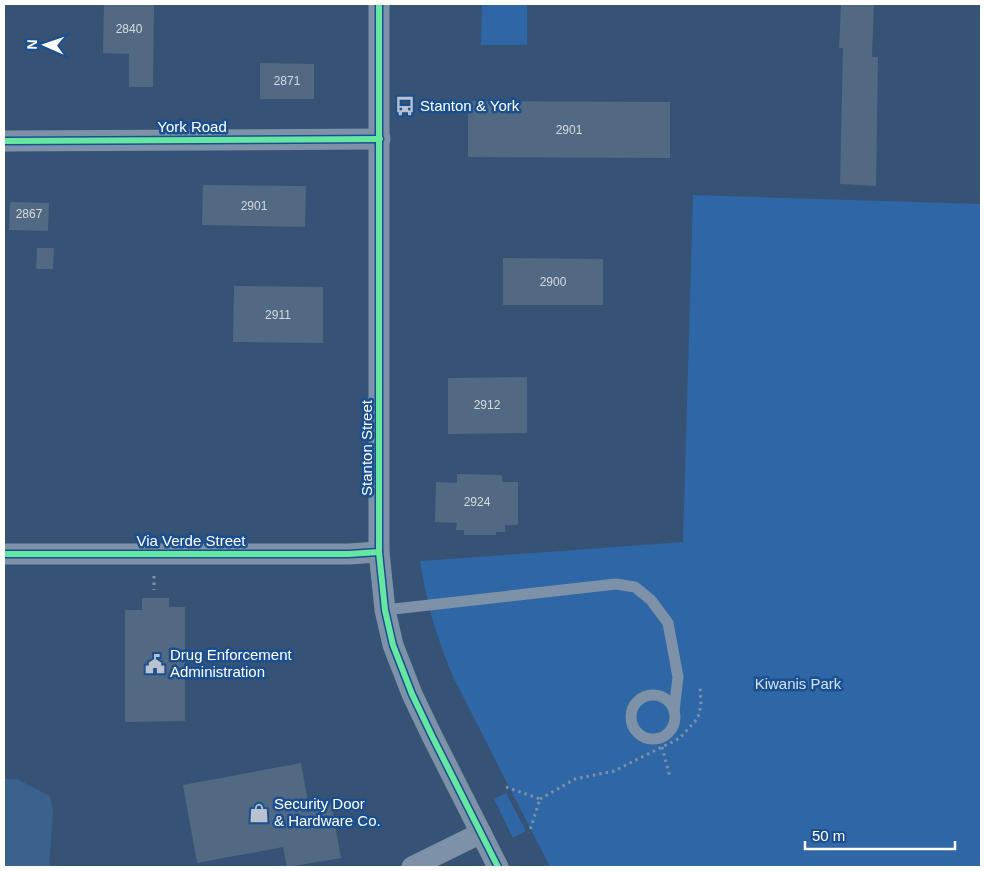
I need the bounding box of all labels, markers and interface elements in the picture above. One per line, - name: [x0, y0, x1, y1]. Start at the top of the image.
- north arrow: [20, 20, 70, 70]
- house number: 2840: [116, 22, 143, 36]
- text: N: [24, 39, 40, 50]
- house number: 2871: [274, 74, 301, 88]
- bus stop icon: Stanton & York: [394, 95, 416, 117]
- place label: Stanton & York: [420, 97, 520, 114]
- street label: York Road: [157, 118, 227, 135]
- house number: 2901: [556, 123, 583, 137]
- house number: 2901: [241, 199, 268, 213]
- house number: 2867: [16, 207, 43, 221]
- house number: 2900: [540, 275, 567, 289]
- house number: 2911: [265, 308, 291, 322]
- house number: 2912: [474, 398, 501, 412]
- street label: Stanton Street: [358, 399, 375, 496]
- house number: 2924: [464, 495, 491, 509]
- street label: Via Verde Street: [137, 532, 246, 549]
- place label: Drug Enforcement Administration: [170, 646, 293, 680]
- public building icon: Drug Enforcement Administration: [144, 653, 166, 675]
- park label: Kiwanis Park: [755, 675, 842, 692]
- place label: Security Door & Hardware Co.: [274, 795, 381, 829]
- shop icon: Security Door & Hardware Co.: [248, 802, 270, 824]
- scale bar: [805, 818, 955, 850]
- text: 50 m: [812, 827, 845, 844]

